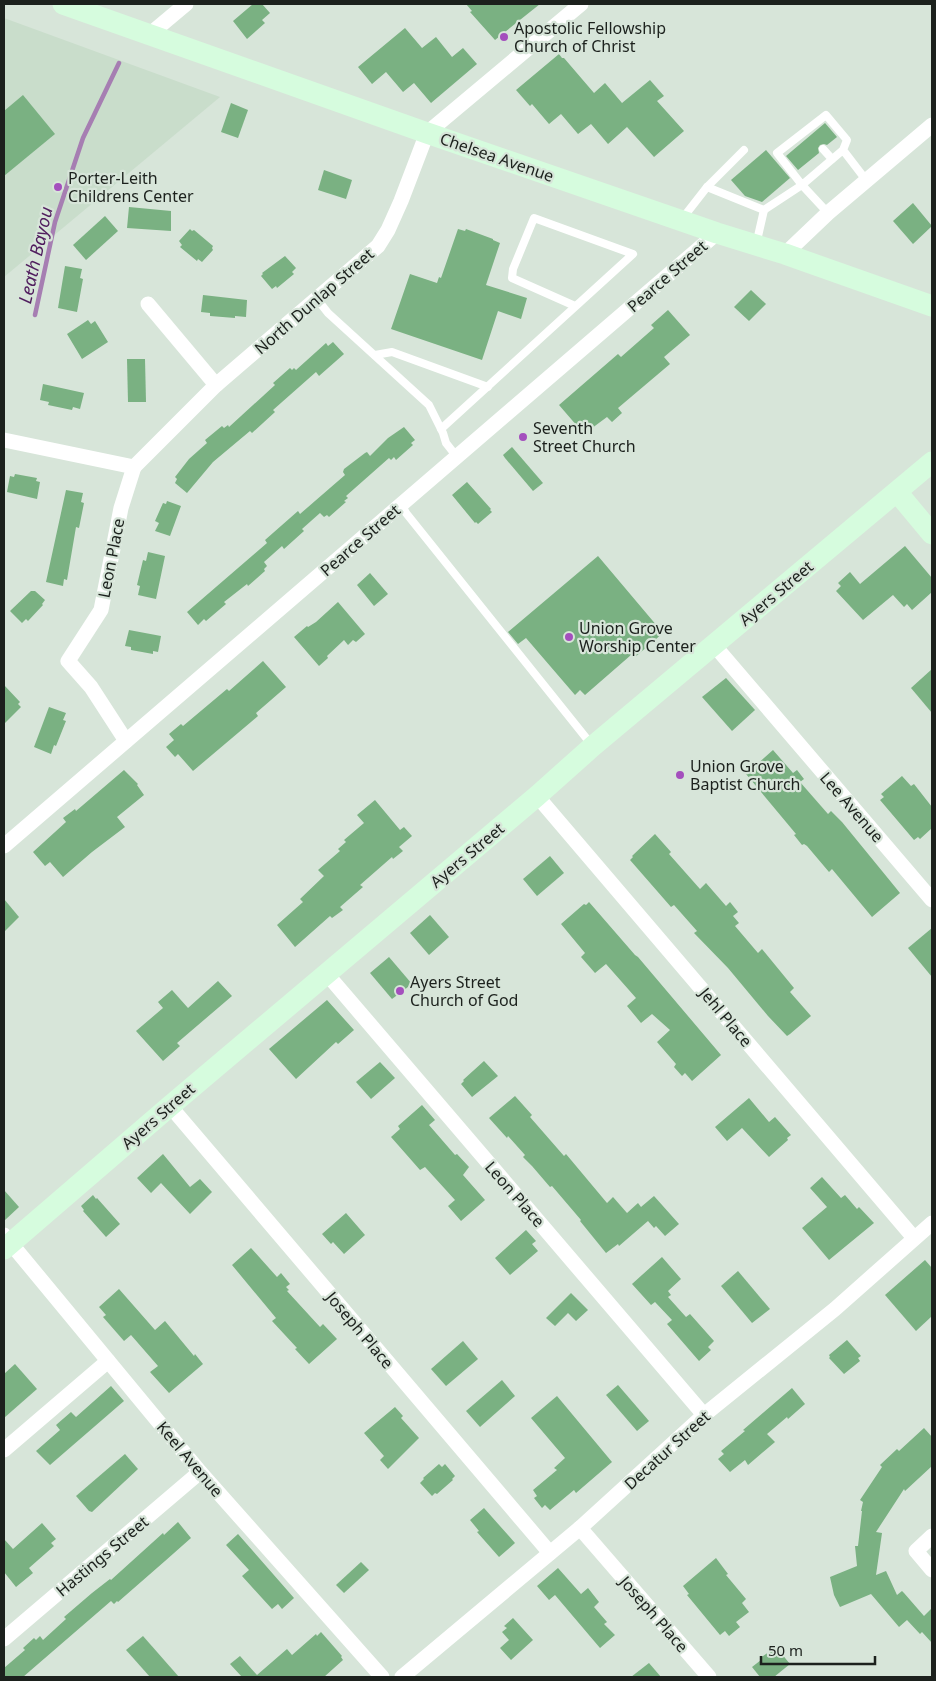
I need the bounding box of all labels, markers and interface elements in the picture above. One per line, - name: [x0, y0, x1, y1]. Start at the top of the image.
- place label: Apostolic Fellowship Church of Christ: [514, 17, 666, 57]
- marker: Apostolic Fellowship Church of Christ: [498, 31, 510, 43]
- street label: Chelsea Avenue: [437, 127, 557, 187]
- place label: Porter-Leith Childrens Center: [68, 167, 194, 207]
- marker: Porter-Leith Childrens Center: [52, 181, 64, 193]
- water label: Leath Bayou: [12, 204, 58, 306]
- street label: Pearce Street: [622, 235, 712, 317]
- street label: North Dunlap Street: [250, 243, 379, 359]
- place label: Seventh Street Church: [533, 417, 636, 457]
- marker: Seventh Street Church: [517, 431, 529, 443]
- street label: Pearce Street: [315, 499, 405, 581]
- street label: Leon Place: [93, 516, 129, 600]
- street label: Ayers Street: [734, 555, 818, 631]
- place label: Union Grove Worship Center: [579, 617, 696, 657]
- marker: Union Grove Worship Center: [563, 631, 575, 643]
- place label: Union Grove Baptist Church: [690, 755, 800, 795]
- street label: Lee Avenue: [815, 767, 889, 847]
- marker: Union Grove Baptist Church: [674, 769, 686, 781]
- street label: Ayers Street: [425, 817, 509, 893]
- place label: Ayers Street Church of God: [410, 971, 518, 1011]
- street label: Jehl Place: [693, 981, 757, 1051]
- marker: Ayers Street Church of God: [394, 985, 406, 997]
- street label: Ayers Street: [117, 1078, 200, 1154]
- street label: Leon Place: [480, 1156, 550, 1232]
- street label: Joseph Place: [320, 1285, 399, 1373]
- street label: Decatur Street: [619, 1405, 715, 1494]
- street label: Keel Avenue: [152, 1417, 228, 1501]
- street label: Hastings Street: [51, 1511, 153, 1601]
- street label: Joseph Place: [614, 1570, 693, 1657]
- scale bar: [761, 1634, 875, 1666]
- text: 50 m: [768, 1640, 803, 1660]

